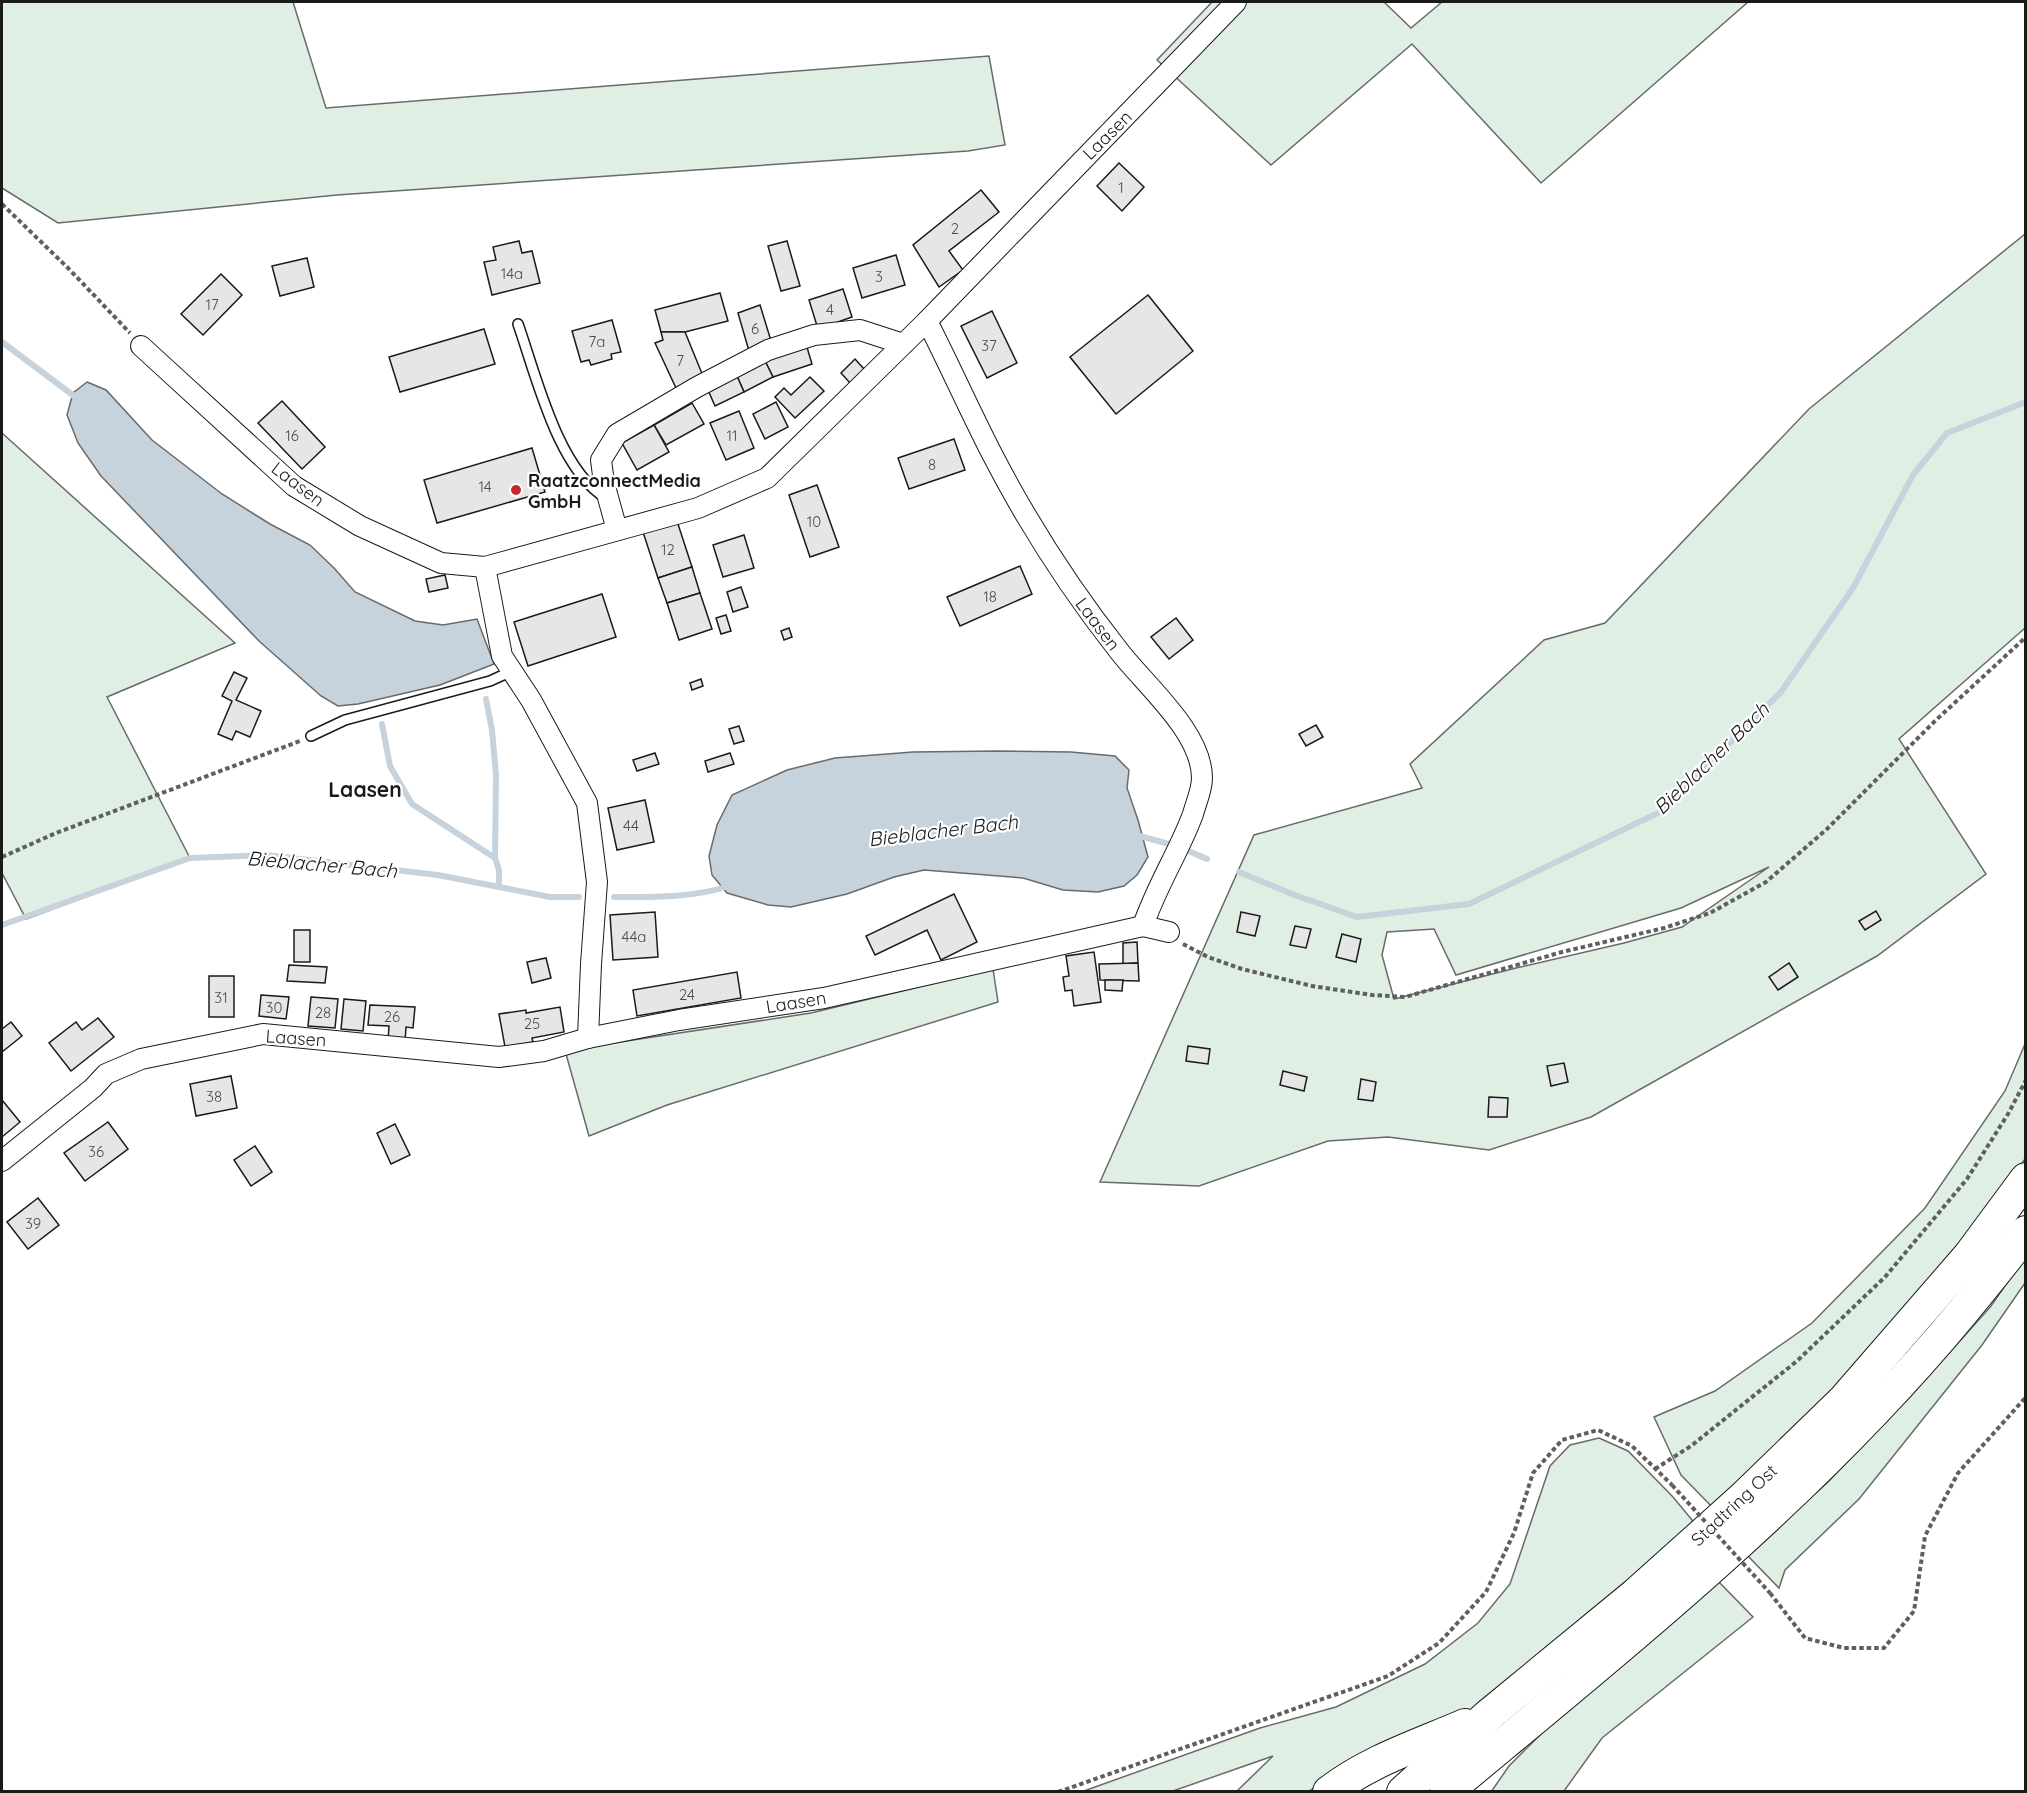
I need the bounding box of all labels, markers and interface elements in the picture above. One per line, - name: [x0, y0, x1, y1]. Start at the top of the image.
- street label: Laasen: [1077, 105, 1137, 165]
- house number: 1: [1118, 178, 1124, 197]
- house number: 2: [951, 219, 959, 238]
- house number: 14a: [501, 264, 523, 283]
- house number: 3: [875, 267, 883, 286]
- house number: 17: [205, 295, 219, 314]
- house number: 4: [826, 300, 834, 319]
- house number: 6: [751, 319, 759, 338]
- house number: 7a: [589, 332, 605, 351]
- house number: 37: [981, 336, 997, 355]
- house number: 7: [676, 351, 684, 370]
- house number: 16: [285, 426, 299, 445]
- house number: 11: [726, 426, 738, 445]
- house number: 8: [928, 455, 936, 474]
- street label: Laasen: [267, 457, 329, 511]
- place label: RaatzconnectMedia GmbH: [528, 469, 701, 513]
- house number: 14: [478, 477, 492, 496]
- marker: RaatzconnectMedia GmbH: [509, 483, 523, 497]
- house number: 10: [807, 512, 821, 531]
- house number: 12: [661, 540, 675, 559]
- house number: 18: [983, 587, 997, 606]
- street label: Laasen: [1071, 593, 1125, 655]
- water label: Bieblacher Bach: [1648, 696, 1774, 819]
- district label: Laasen: [328, 776, 402, 802]
- water label: Bieblacher Bach: [867, 808, 1020, 852]
- house number: 44: [623, 816, 639, 835]
- water label: Bieblacher Bach: [246, 845, 399, 883]
- house number: 44a: [622, 927, 646, 946]
- house number: 24: [679, 985, 695, 1004]
- street label: Laasen: [764, 986, 828, 1018]
- house number: 31: [214, 988, 228, 1007]
- house number: 30: [266, 998, 282, 1017]
- house number: 28: [315, 1003, 331, 1022]
- house number: 26: [384, 1007, 400, 1026]
- house number: 25: [524, 1014, 540, 1033]
- street label: Laasen: [265, 1024, 327, 1052]
- house number: 38: [206, 1087, 222, 1106]
- house number: 36: [88, 1142, 104, 1161]
- house number: 39: [25, 1214, 41, 1233]
- street label: Stadtring Ost: [1686, 1459, 1782, 1551]

